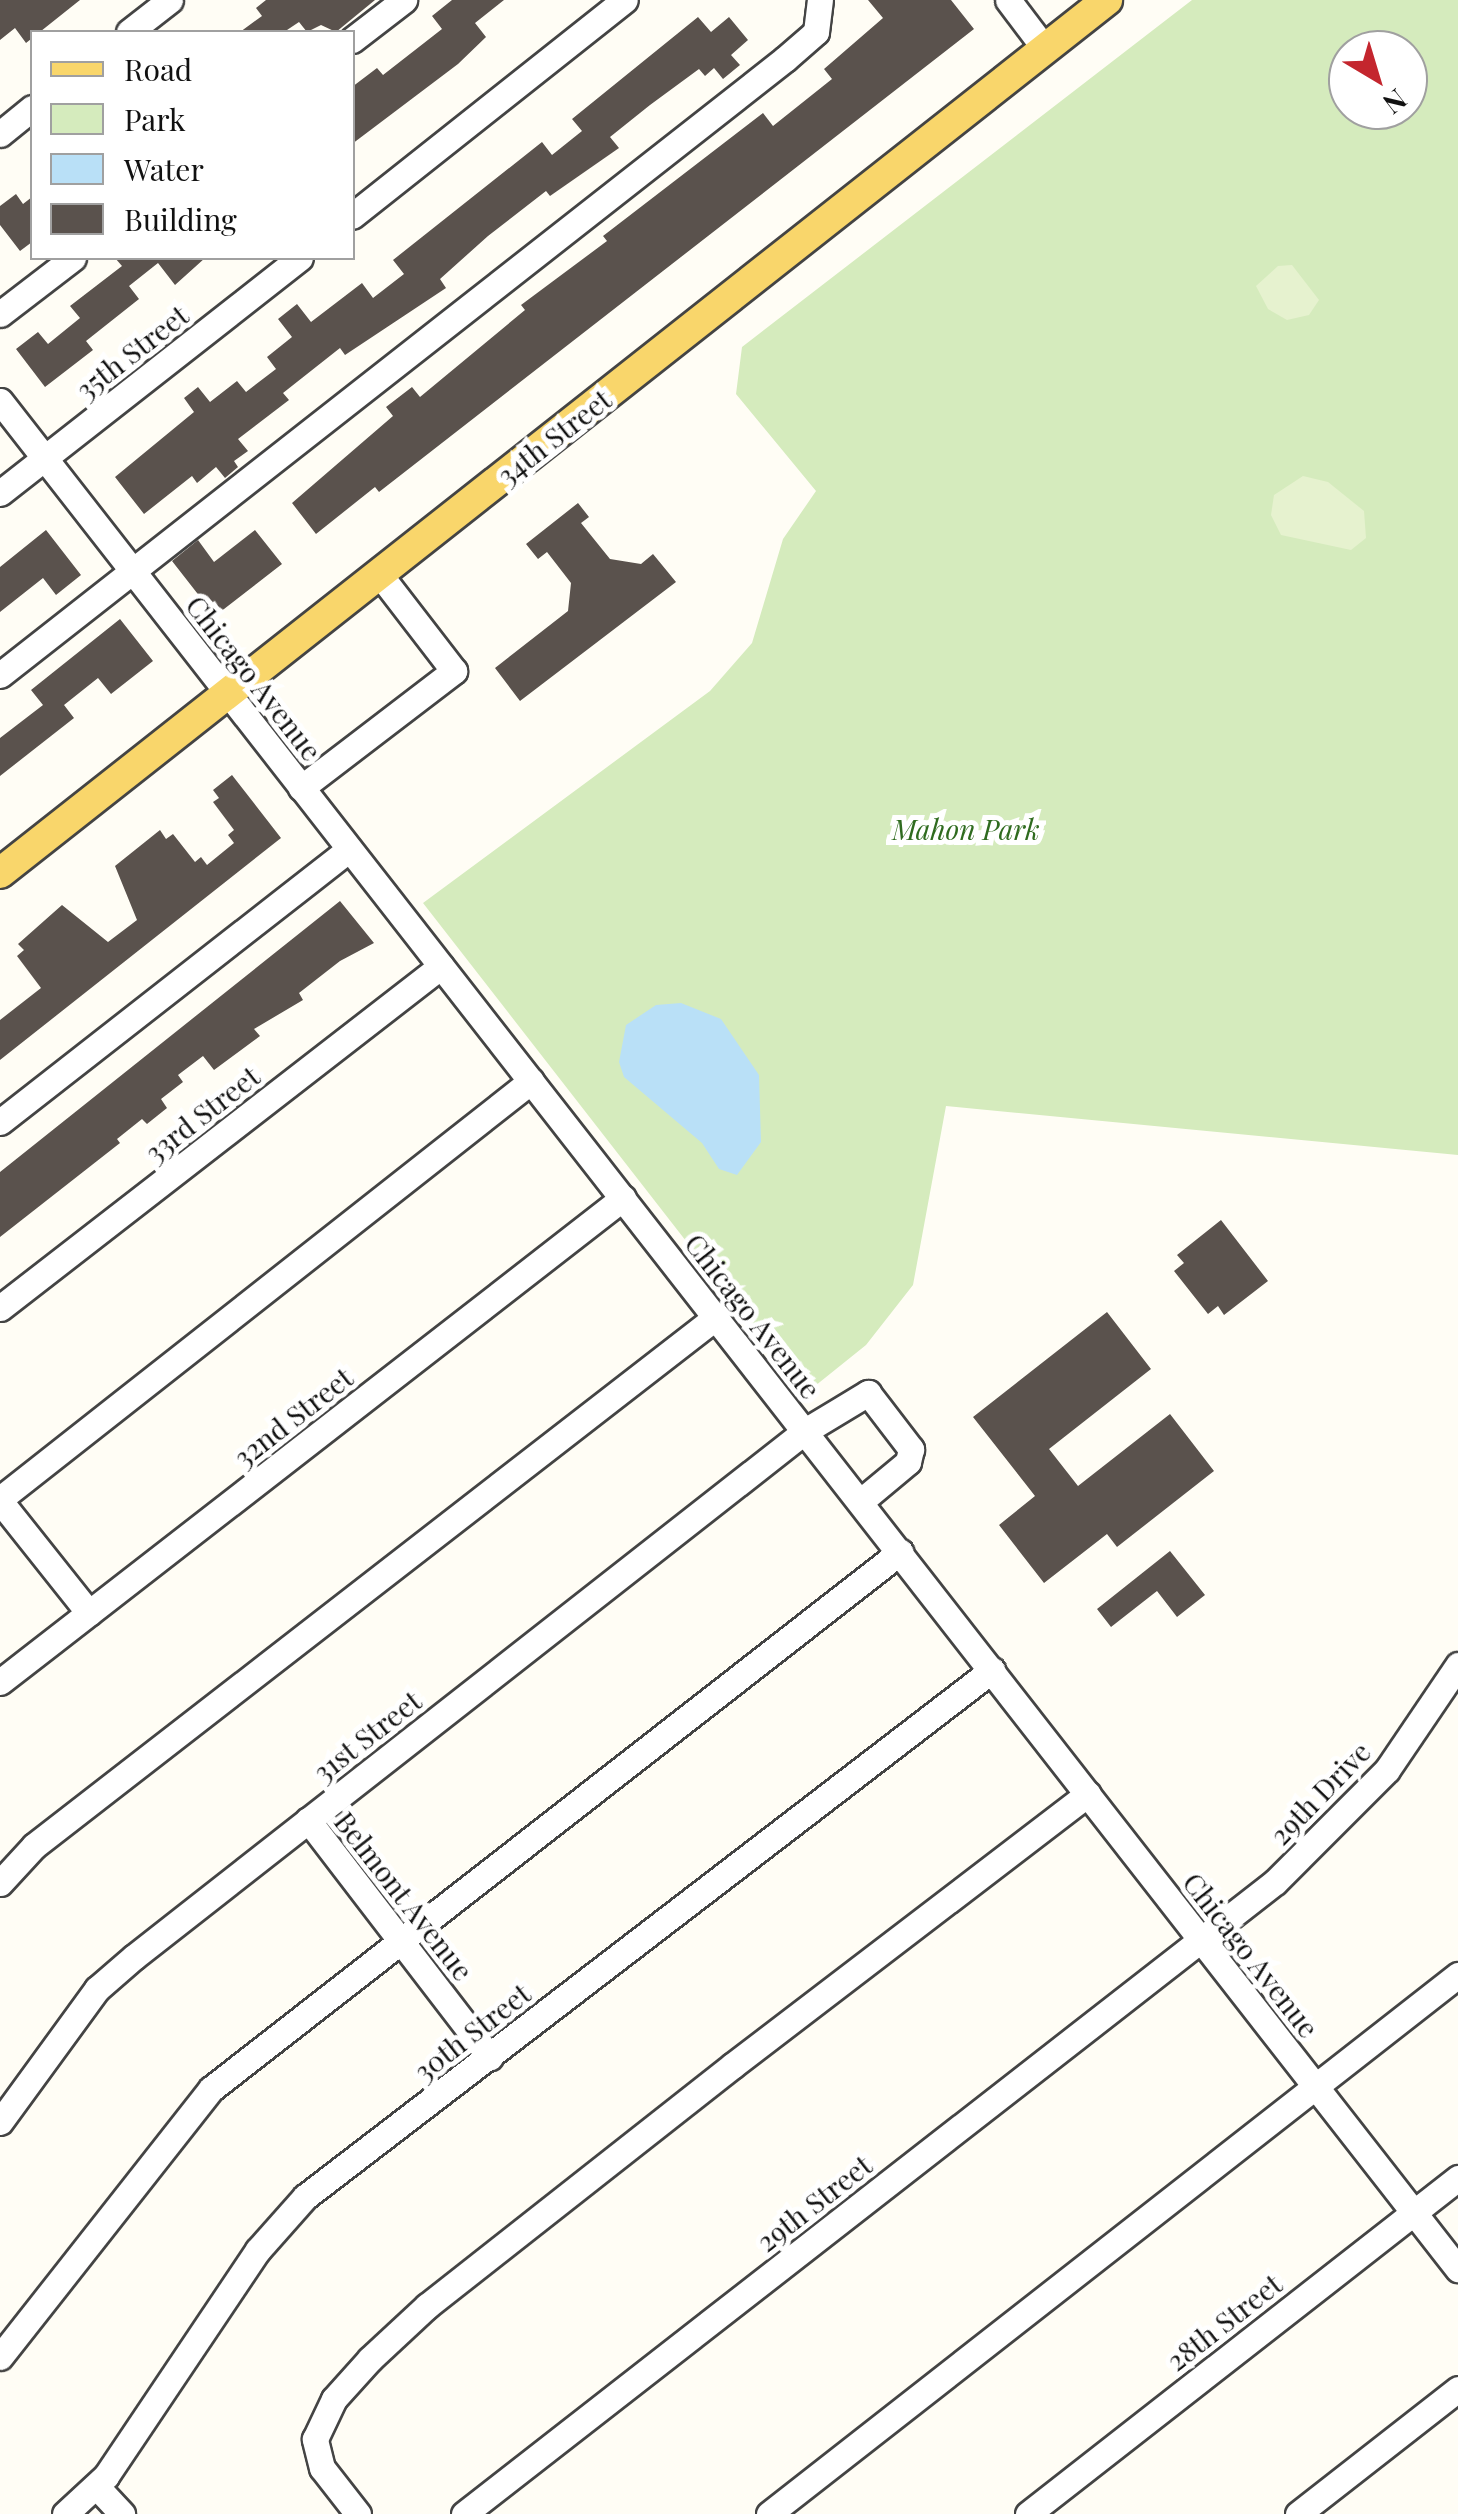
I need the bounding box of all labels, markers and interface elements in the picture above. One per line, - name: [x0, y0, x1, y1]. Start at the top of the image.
- legend: [30, 30, 355, 260]
- north arrow: [1328, 30, 1428, 130]
- text: Road: [124, 49, 192, 89]
- text: N: [1376, 82, 1415, 123]
- text: Park: [124, 99, 186, 139]
- text: Water: [124, 149, 204, 189]
- text: Building: [124, 199, 237, 239]
- street label: 35th Street: [69, 298, 195, 406]
- street label: 34th Street: [490, 382, 618, 492]
- street label: Chicago Avenue: [179, 589, 329, 767]
- park label: Mahon Park: [892, 812, 1040, 846]
- street label: 33rd Street: [138, 1059, 266, 1169]
- street label: Chicago Avenue: [678, 1227, 828, 1405]
- street label: 32nd Street: [227, 1360, 359, 1474]
- street label: 31st Street: [306, 1683, 428, 1789]
- street label: 29th Drive: [1263, 1735, 1377, 1851]
- street label: Belmont Avenue: [327, 1805, 481, 1987]
- street label: Chicago Avenue: [1176, 1866, 1326, 2044]
- street label: 30th Street: [407, 1976, 537, 2088]
- street label: 29th Street: [750, 2148, 878, 2258]
- street label: 28th Street: [1160, 2267, 1288, 2377]

